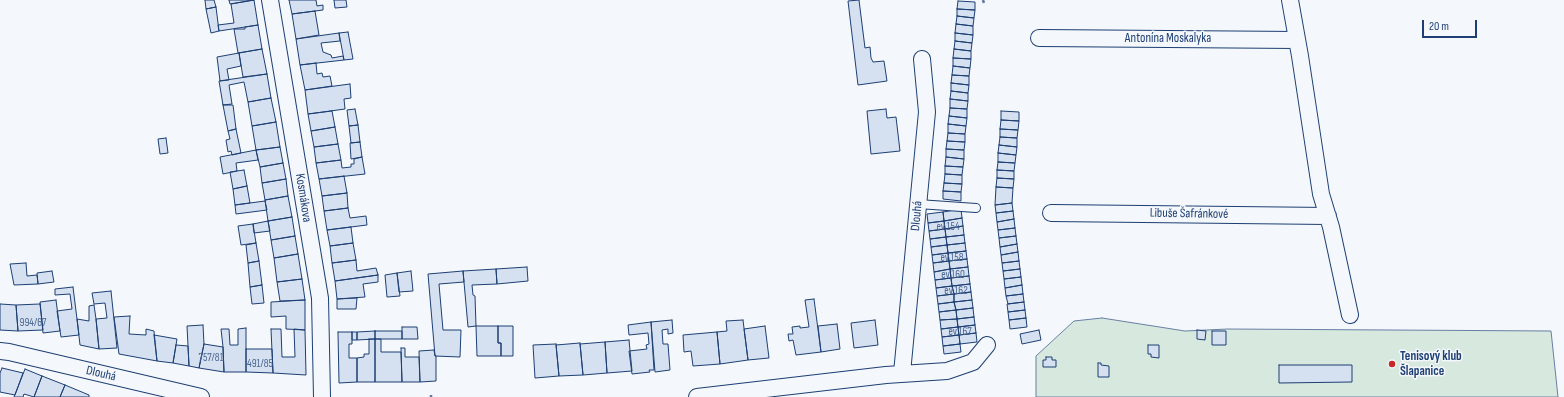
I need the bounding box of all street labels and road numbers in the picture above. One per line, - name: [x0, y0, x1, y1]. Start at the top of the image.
- street label: Antonína Moskalyka: [1125, 31, 1211, 47]
- street label: Kosmákova: [291, 173, 315, 223]
- street label: Dlouhá: [908, 200, 926, 232]
- street label: Libuše Šafránkové: [1150, 206, 1228, 222]
- street label: Dlouhá: [85, 363, 117, 385]

